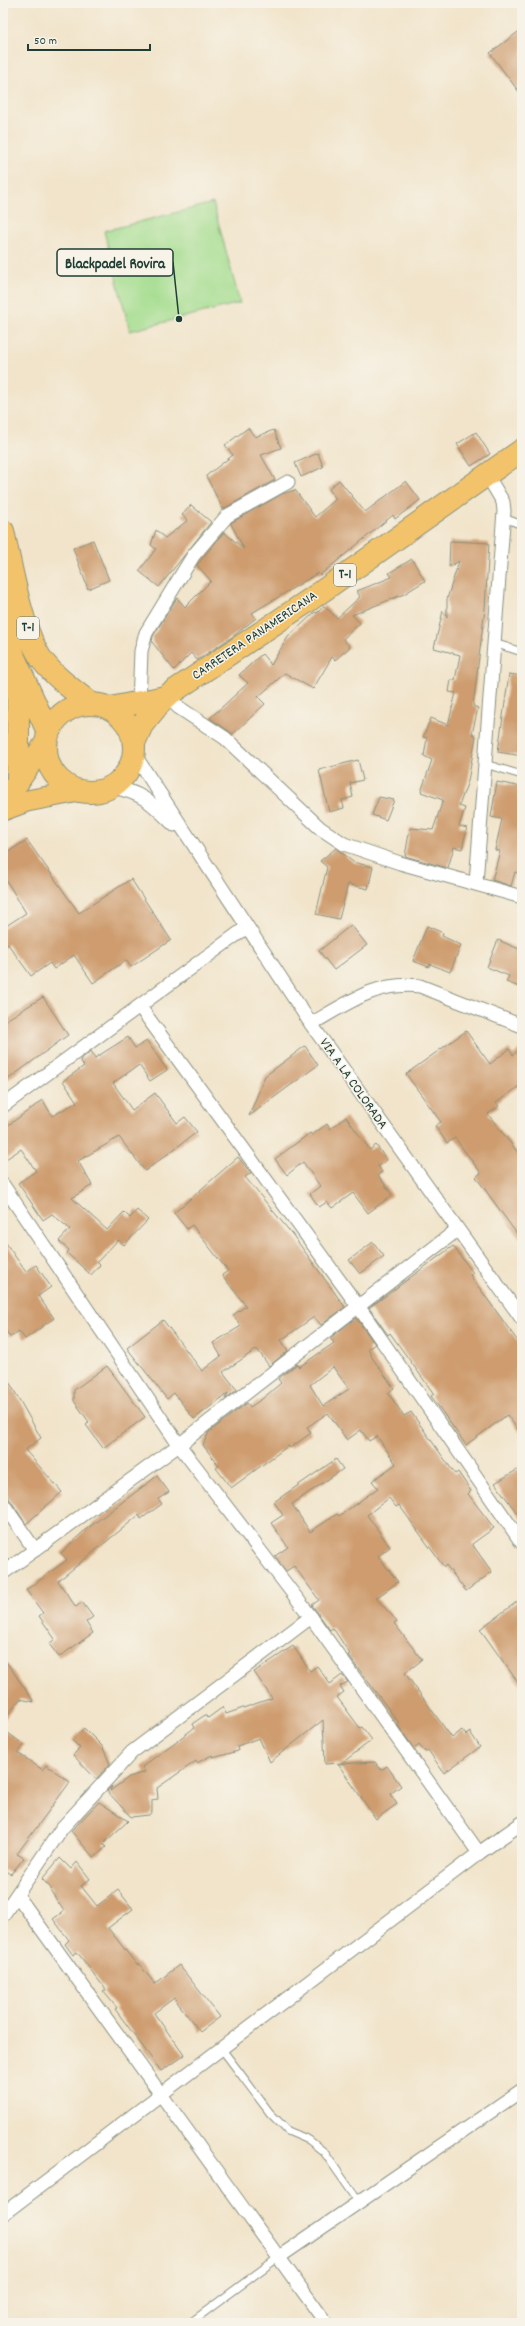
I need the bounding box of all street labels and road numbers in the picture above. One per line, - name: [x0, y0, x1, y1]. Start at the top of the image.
- road number: T-1: [334, 564, 356, 586]
- street label: CARRETERA PANAMERICANA: [188, 586, 322, 686]
- road number: T-1: [17, 617, 39, 639]
- street label: VIA A LA COLORADA: [314, 1034, 392, 1134]

